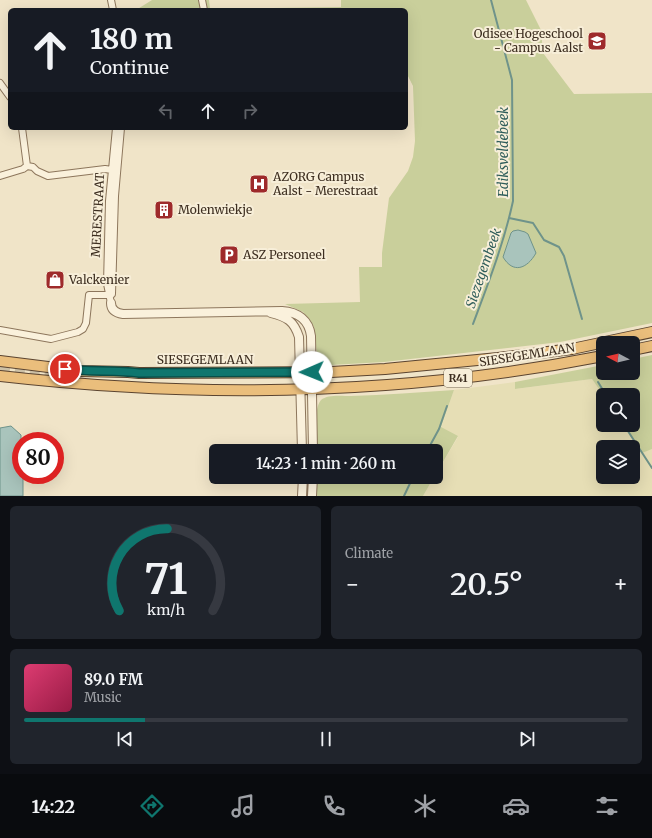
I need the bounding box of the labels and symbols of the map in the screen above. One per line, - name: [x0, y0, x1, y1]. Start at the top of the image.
- place label: Odisee Hogeschool - Campus Aalst: [474, 26, 583, 55]
- school or university icon: Odisee Hogeschool - Campus Aalst: [586, 30, 608, 52]
- water label: Ediksveldebeek: [495, 107, 512, 197]
- place label: AZORG Campus Aalst - Merestraat: [272, 169, 378, 198]
- street label: MERESTRAAT: [88, 172, 107, 258]
- hospital icon: AZORG Campus Aalst - Merestraat: [248, 173, 270, 195]
- building icon: Molenwiekje: [153, 199, 175, 221]
- place label: Molenwiekje: [178, 202, 252, 217]
- water label: Siezegembeek: [462, 226, 505, 310]
- parking icon: ASZ Personeel: [218, 244, 240, 266]
- place label: ASZ Personeel: [242, 247, 326, 262]
- shop icon: Valckenier: [44, 269, 66, 291]
- place label: Valckenier: [68, 272, 130, 287]
- north arrow: [596, 336, 640, 380]
- street label: SIESEGEMLAAN: [478, 339, 577, 369]
- position arrow: [291, 351, 333, 393]
- pin: [48, 352, 82, 386]
- street label: SIESEGEMLAAN: [157, 352, 254, 367]
- road number: R41: [444, 369, 472, 387]
- speed limit sign: 80: [12, 432, 64, 484]

